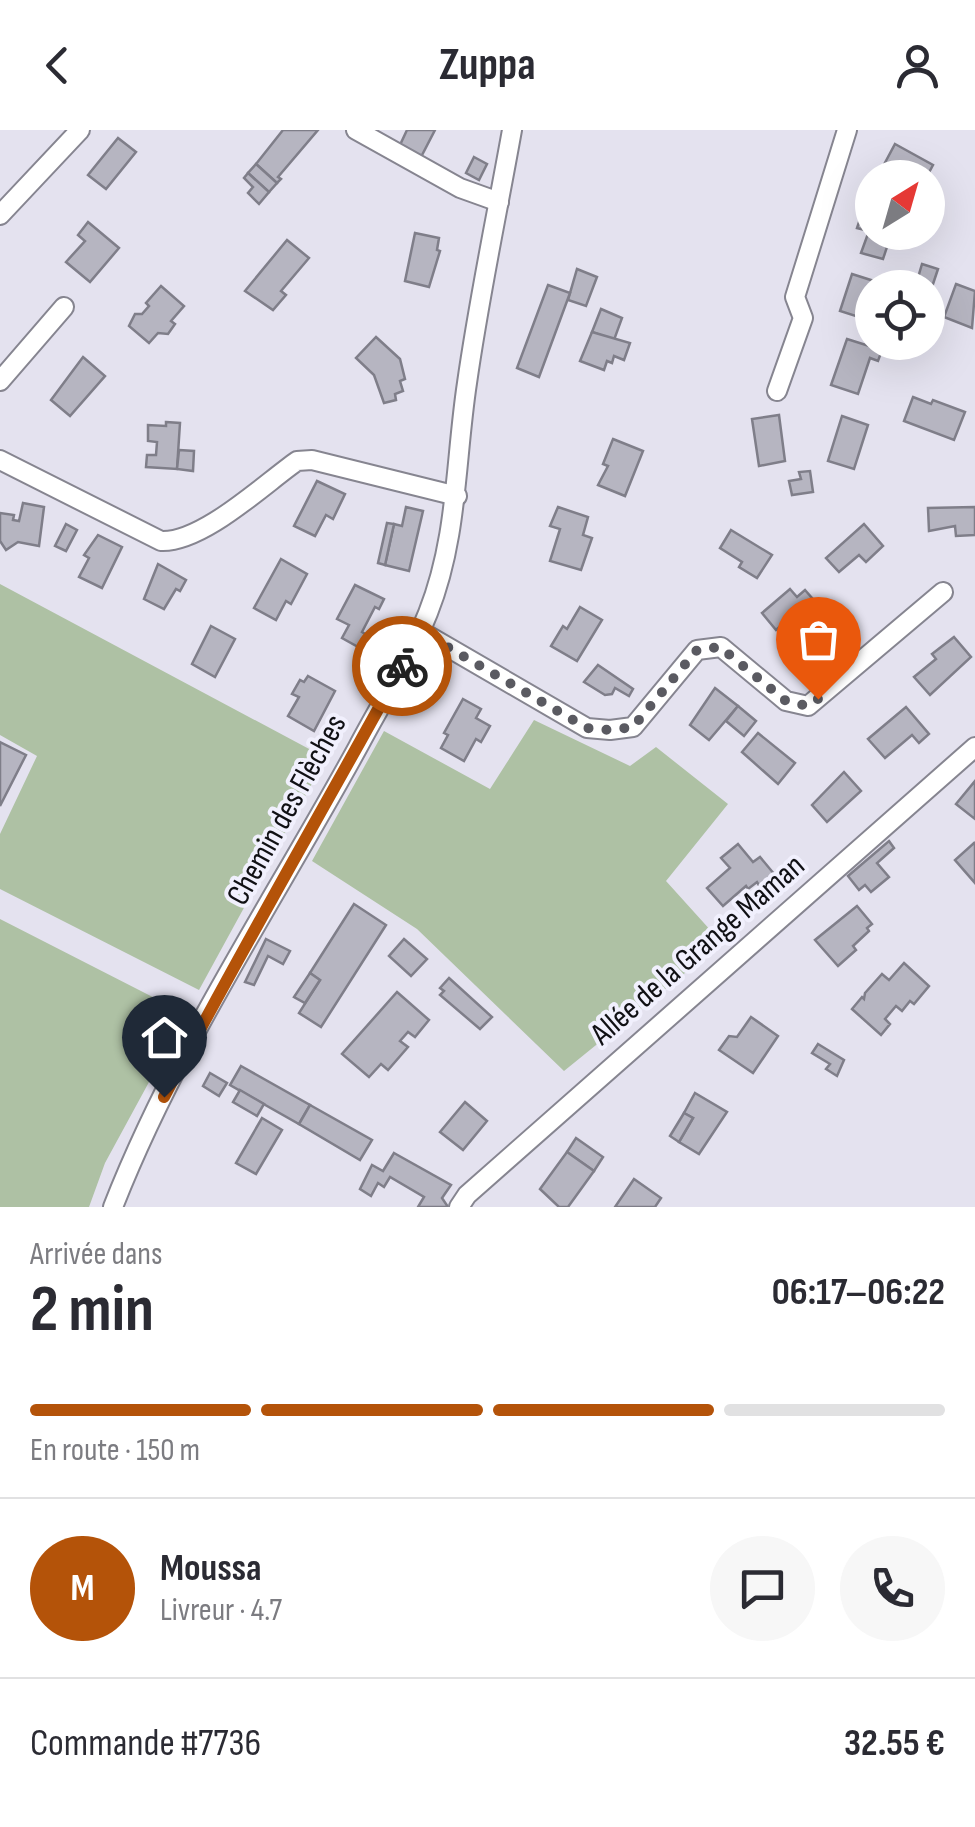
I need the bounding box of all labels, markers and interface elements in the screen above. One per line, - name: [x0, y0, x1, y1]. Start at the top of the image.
- icon: back: [30, 38, 85, 93]
- text: Zuppa: [439, 38, 536, 93]
- icon: person: [890, 38, 945, 93]
- north arrow: [855, 160, 945, 250]
- map controls: [855, 160, 945, 360]
- button: locate: [855, 270, 945, 360]
- pin: [776, 597, 861, 700]
- icon: bag: [791, 612, 846, 667]
- courier: [352, 616, 452, 716]
- icon: bike: [375, 639, 430, 694]
- street label: Chemin des Flèches: [219, 708, 355, 912]
- street label: Allée de la Grange Maman: [582, 846, 813, 1054]
- pin: [122, 995, 207, 1098]
- icon: home: [137, 1010, 192, 1065]
- text: Arrivée dans: [30, 1235, 162, 1274]
- text: 06:17–06:22: [772, 1270, 945, 1315]
- text: 2 min: [30, 1272, 154, 1350]
- text: En route · 150 m: [30, 1431, 200, 1470]
- button: chat: [710, 1536, 815, 1641]
- button: phone: [840, 1536, 945, 1641]
- text: Moussa: [160, 1546, 262, 1591]
- text: M: [70, 1566, 95, 1611]
- text: Livreur · 4.7: [160, 1591, 282, 1630]
- text: Commande #7736: [30, 1721, 261, 1766]
- text: 32.55 €: [844, 1721, 945, 1766]

